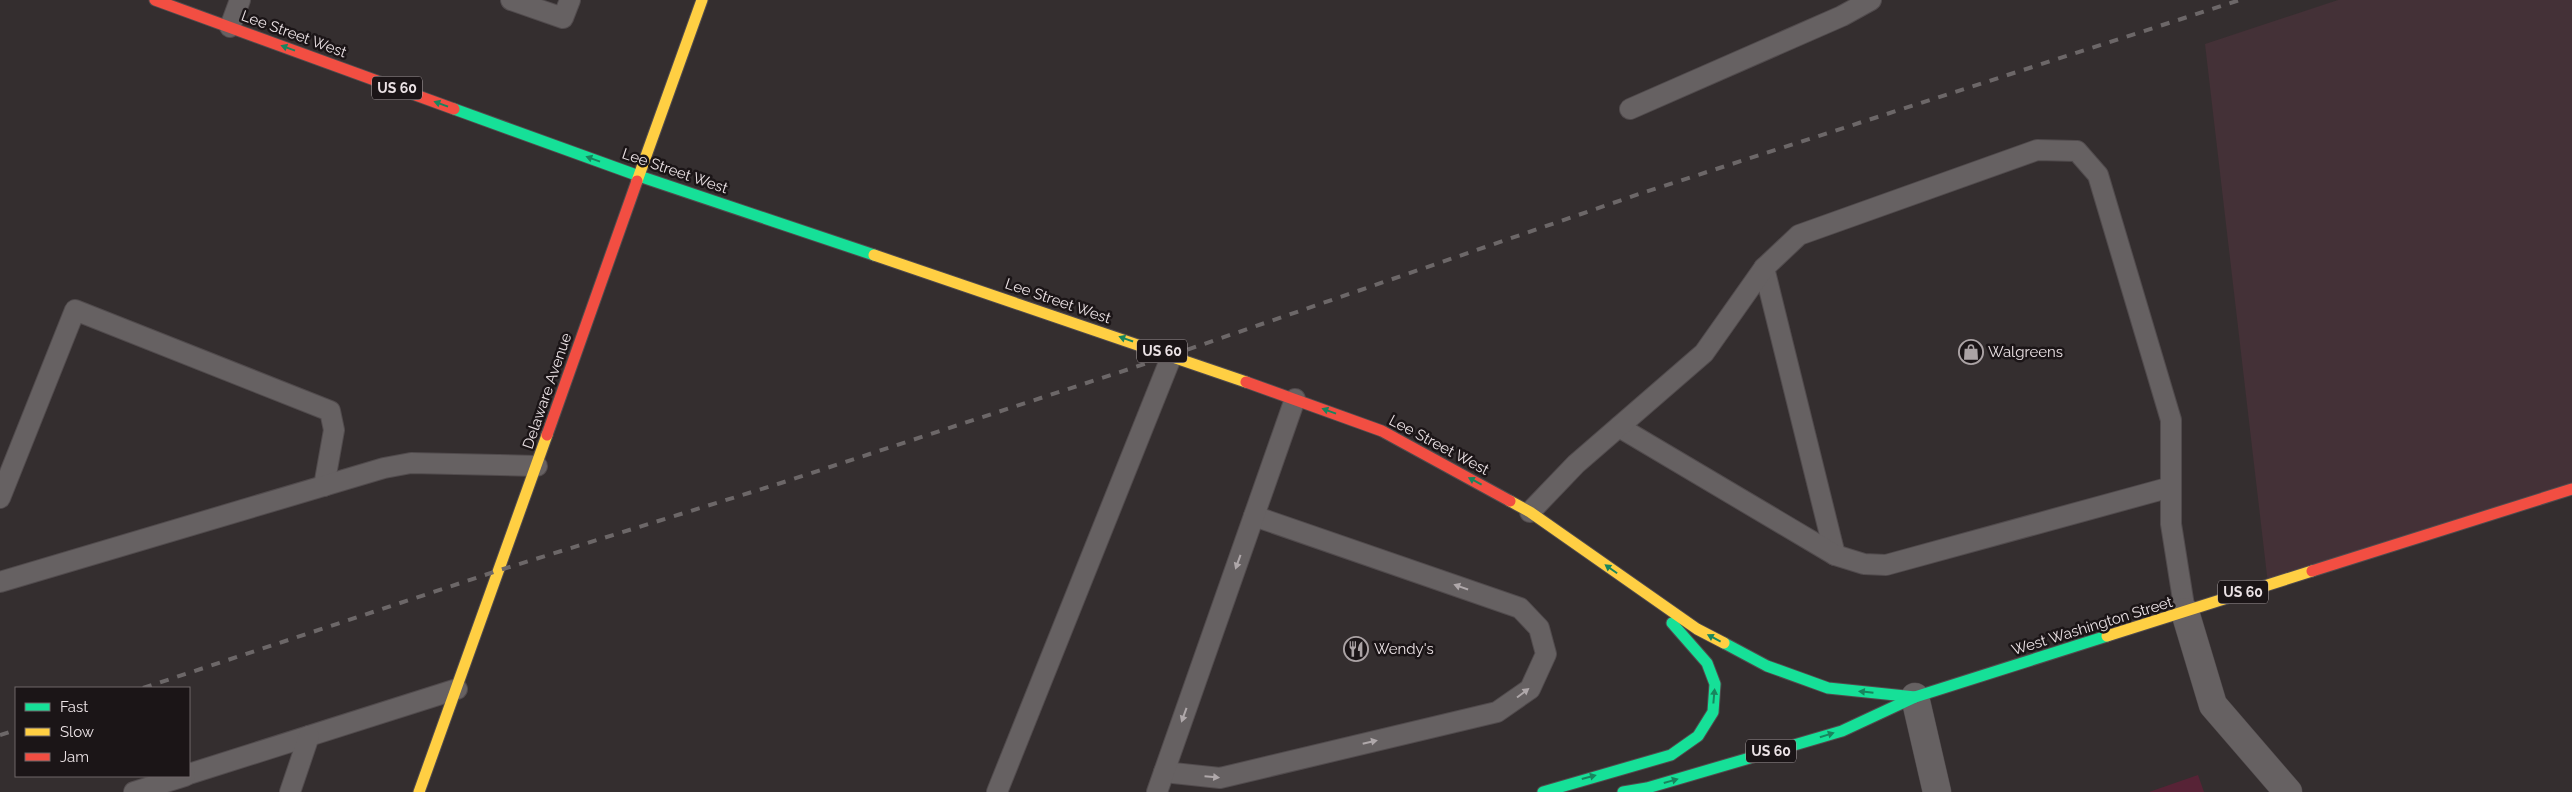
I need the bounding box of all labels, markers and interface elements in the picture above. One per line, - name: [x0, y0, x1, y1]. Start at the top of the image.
- street label: Lee Street West: [239, 7, 349, 61]
- one-way arrow: [280, 44, 295, 52]
- road number: US 60: [372, 76, 422, 100]
- one-way arrow: [433, 100, 448, 107]
- street label: Lee Street West: [620, 144, 730, 198]
- one-way arrow: [586, 155, 601, 162]
- street label: Lee Street West: [1003, 274, 1113, 328]
- street label: Delaware Avenue: [519, 330, 575, 451]
- one-way arrow: [1118, 335, 1133, 343]
- shop icon: Walgreens: [1958, 339, 1984, 365]
- road number: US 60: [1137, 340, 1187, 362]
- place label: Walgreens: [1988, 343, 2063, 361]
- one-way arrow: [1321, 407, 1336, 414]
- street label: Lee Street West: [1386, 411, 1492, 479]
- one-way arrow: [1468, 477, 1482, 485]
- one-way arrow: [1234, 554, 1241, 569]
- one-way arrow: [1605, 564, 1618, 575]
- road number: US 60: [2218, 580, 2268, 604]
- one-way arrow: [1454, 583, 1469, 591]
- street label: West Washington Street: [2009, 593, 2175, 659]
- one-way arrow: [1707, 634, 1722, 642]
- restaurant icon: Wendy's: [1343, 636, 1369, 662]
- place label: Wendy's: [1374, 640, 1434, 658]
- legend: [15, 687, 190, 777]
- one-way arrow: [1710, 687, 1718, 703]
- one-way arrow: [1516, 688, 1530, 698]
- one-way arrow: [1858, 688, 1874, 696]
- text: Fast: [60, 698, 88, 716]
- one-way arrow: [1180, 708, 1188, 723]
- text: Slow: [60, 723, 94, 741]
- one-way arrow: [1819, 731, 1834, 739]
- one-way arrow: [1363, 738, 1378, 746]
- road number: US 60: [1746, 739, 1796, 762]
- text: Jam: [60, 748, 89, 766]
- one-way arrow: [1204, 773, 1220, 781]
- one-way arrow: [1582, 773, 1597, 781]
- one-way arrow: [1663, 776, 1678, 784]

